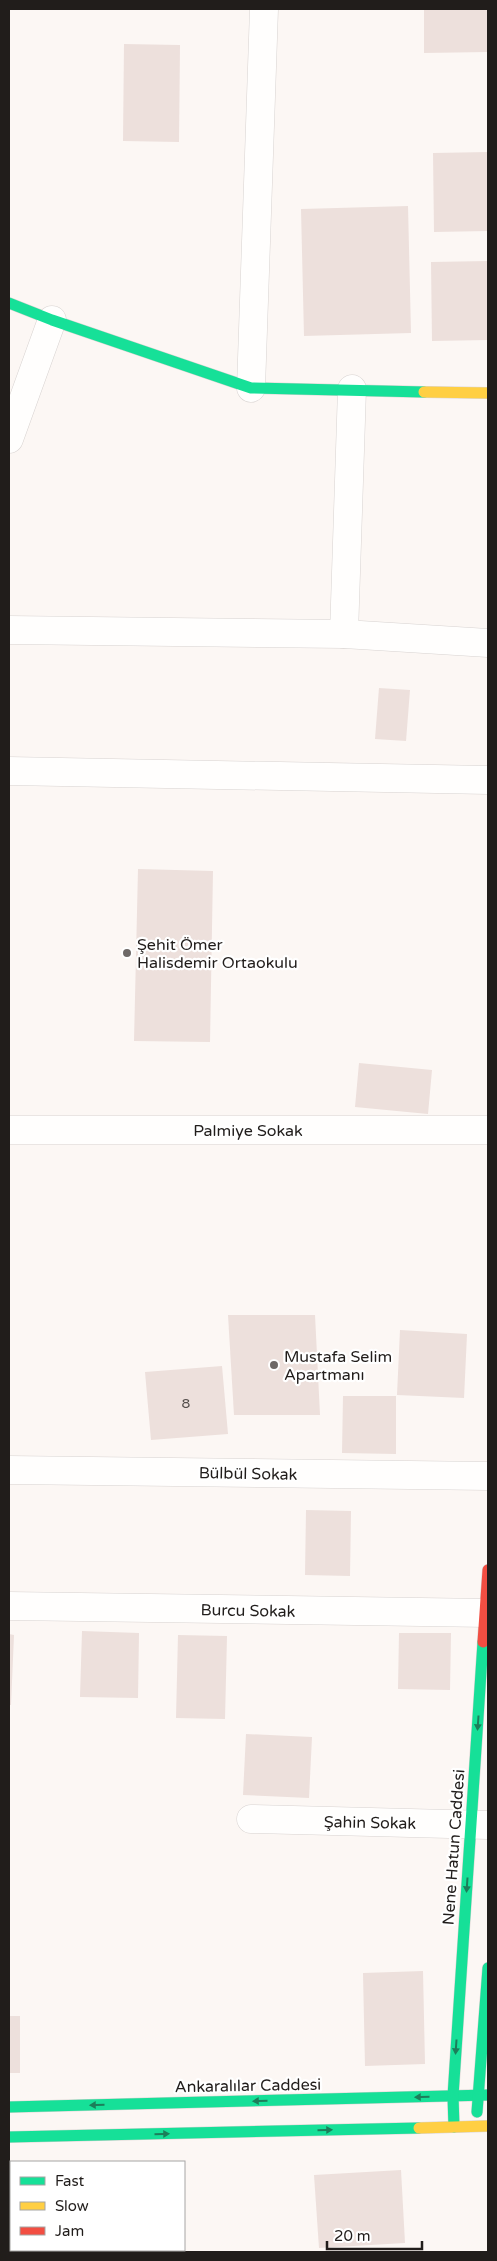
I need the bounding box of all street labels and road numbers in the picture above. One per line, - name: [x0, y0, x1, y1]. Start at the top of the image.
- street label: Palmiye Sokak: [193, 1121, 303, 1141]
- street label: Bülbül Sokak: [199, 1463, 298, 1485]
- street label: Burcu Sokak: [200, 1600, 296, 1622]
- street label: Nene Hatun Caddesi: [439, 1768, 469, 1926]
- street label: Şahin Sokak: [324, 1812, 417, 1834]
- street label: Ankaralılar Caddesi: [175, 2075, 321, 2097]

